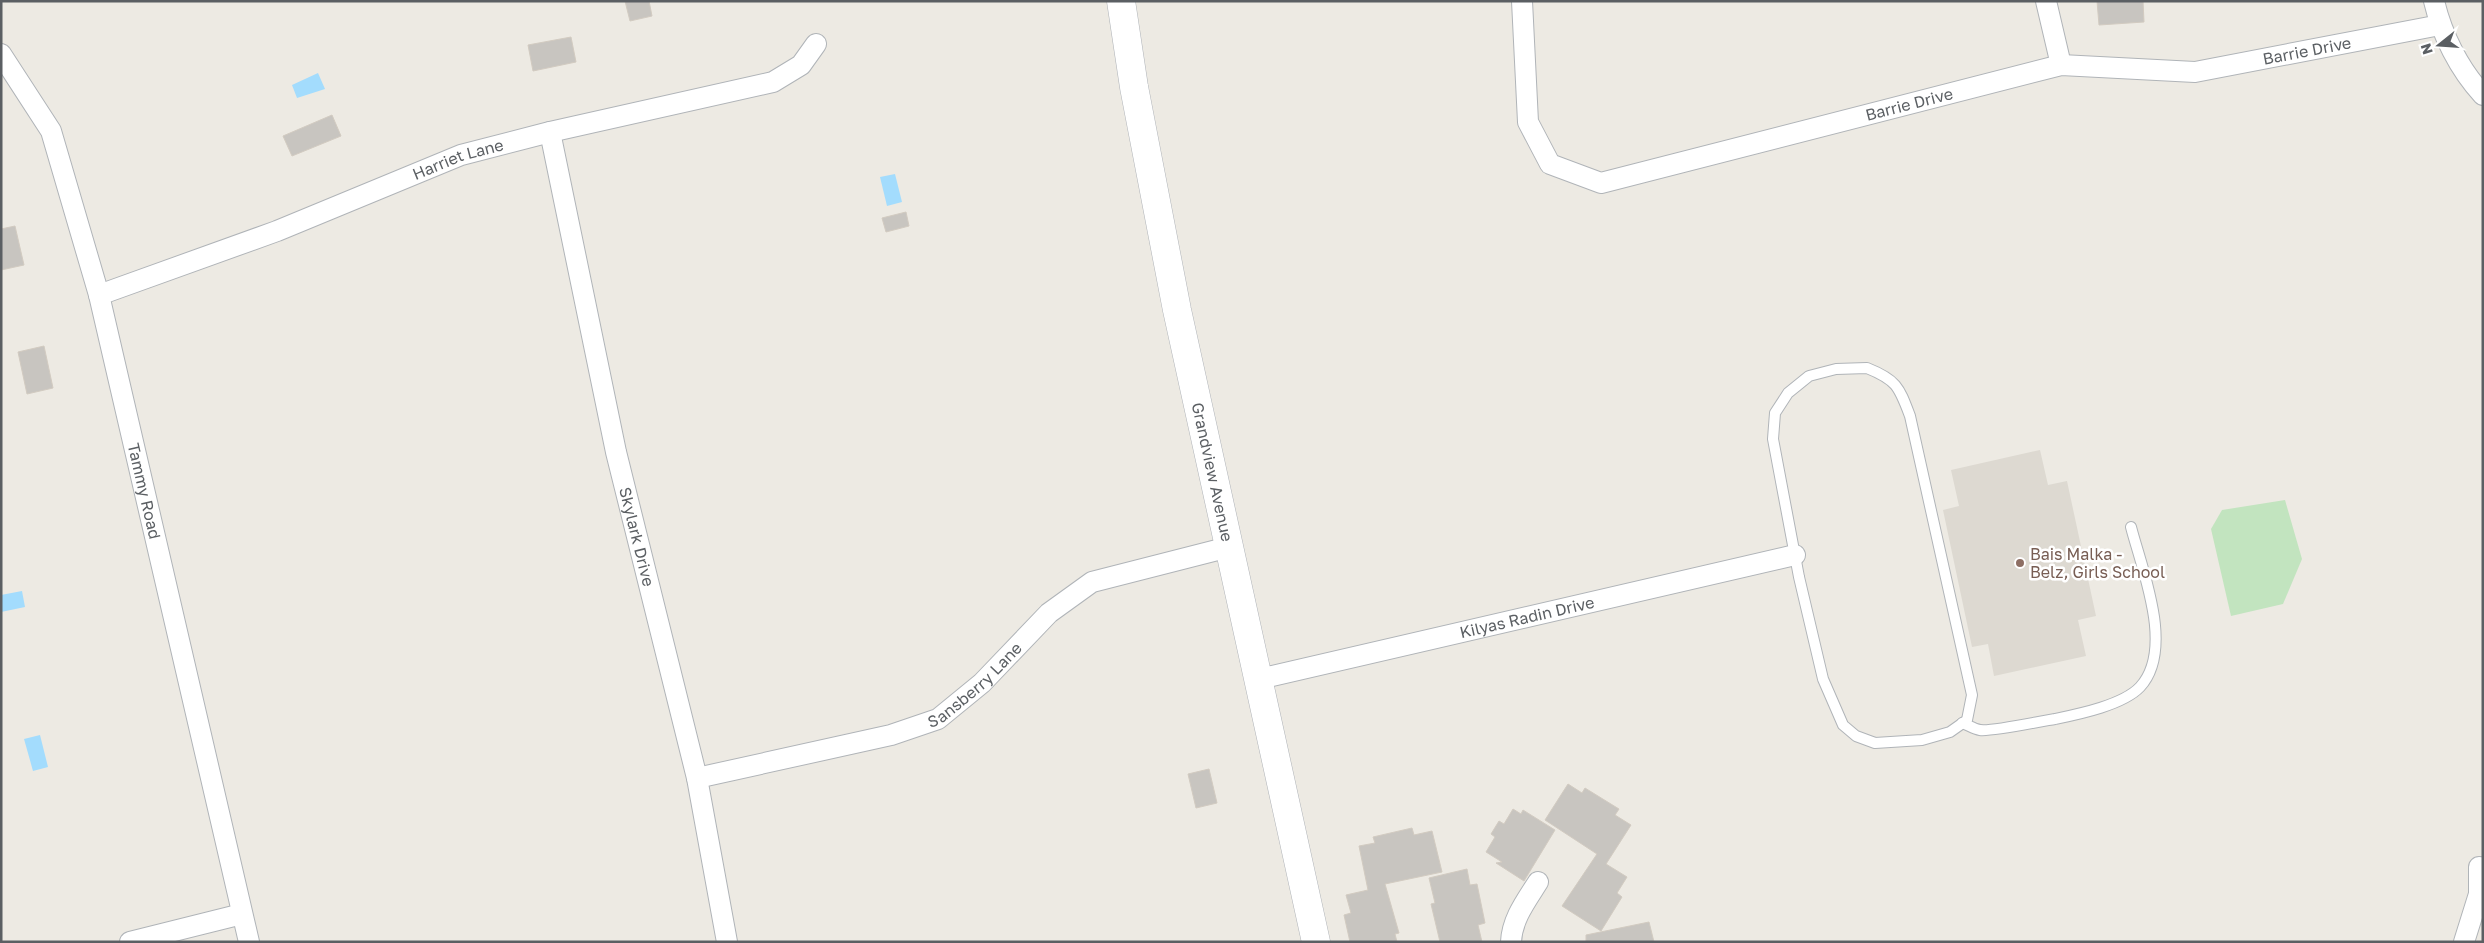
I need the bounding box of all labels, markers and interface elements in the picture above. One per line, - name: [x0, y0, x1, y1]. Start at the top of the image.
- north arrow: [2414, 20, 2464, 70]
- street label: Barrie Drive: [2261, 32, 2353, 69]
- text: N: [2416, 41, 2436, 57]
- street label: Barrie Drive: [1863, 83, 1955, 125]
- street label: Harriet Lane: [409, 134, 505, 184]
- street label: Grandview Avenue: [1188, 401, 1238, 544]
- street label: Tammy Road: [124, 441, 165, 541]
- street label: Skylark Drive: [615, 485, 659, 588]
- place label: Bais Malka - Belz, Girls School: [2030, 544, 2165, 582]
- marker: Bais Malka - Belz, Girls School: [2014, 557, 2026, 569]
- street label: Kilyas Radin Drive: [1458, 592, 1596, 642]
- street label: Sansberry Lane: [925, 638, 1026, 732]

